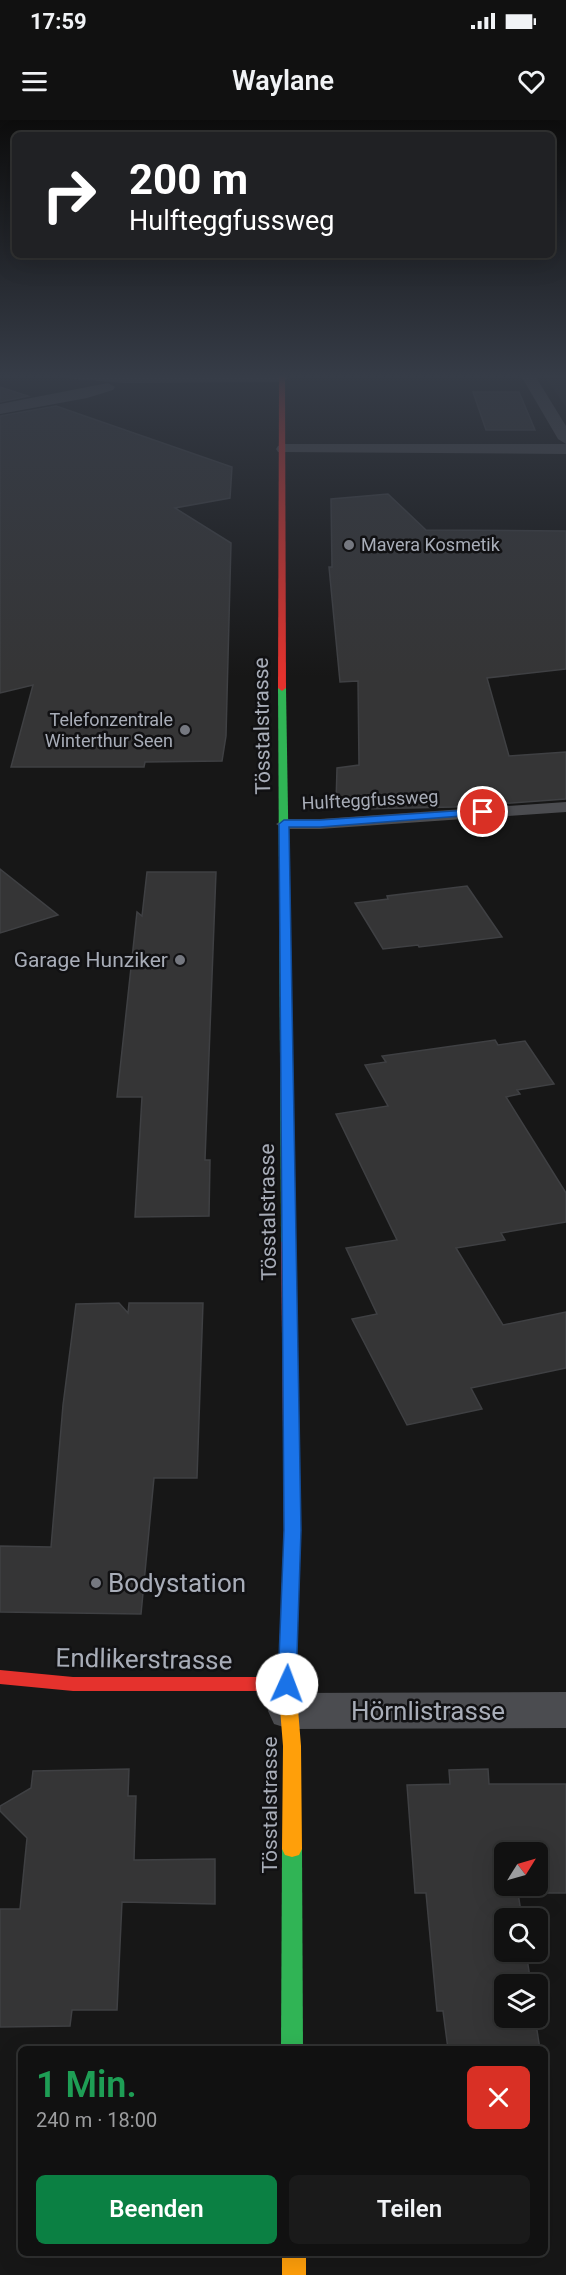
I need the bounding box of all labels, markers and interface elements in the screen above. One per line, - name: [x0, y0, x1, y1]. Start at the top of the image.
- text: 17:59: [30, 9, 87, 34]
- icon: menu: [18, 65, 51, 98]
- text: Waylane: [232, 65, 334, 97]
- icon: heart: [515, 65, 548, 98]
- text: 200 m: [129, 155, 248, 204]
- icon: right: [30, 156, 108, 234]
- text: Hulfteggfussweg: [129, 205, 334, 237]
- place label: Mavera Kosmetik: [361, 534, 501, 555]
- marker: Mavera Kosmetik: [342, 538, 356, 552]
- street label: Tösstalstrasse: [249, 657, 275, 795]
- place label: Telefonzentrale Winterthur Seen: [45, 709, 173, 751]
- marker: Telefonzentrale Winterthur Seen: [178, 723, 192, 737]
- street label: Hulfteggfussweg: [301, 785, 439, 814]
- pin: [457, 786, 508, 837]
- icon: arrive: [466, 795, 499, 828]
- place label: Garage Hunziker: [14, 948, 168, 972]
- marker: Garage Hunziker: [173, 953, 187, 967]
- street label: Tösstalstrasse: [255, 1143, 281, 1281]
- place label: Bodystation: [108, 1568, 246, 1598]
- marker: Bodystation: [89, 1576, 103, 1590]
- street label: Endlikerstrasse: [55, 1642, 233, 1676]
- position arrow: [255, 1652, 319, 1716]
- street label: Hörnlistrasse: [351, 1696, 505, 1726]
- street label: Tösstalstrasse: [258, 1736, 282, 1874]
- north arrow: [494, 1842, 548, 1896]
- map controls: [494, 1842, 548, 2028]
- button: search: [494, 1908, 548, 1962]
- button: layers: [494, 1974, 548, 2028]
- text: 1 Min.: [36, 2064, 137, 2106]
- button: close: [467, 2066, 530, 2129]
- text: 240 m · 18:00: [36, 2108, 157, 2132]
- button: Beenden: [36, 2175, 277, 2244]
- button: Teilen: [289, 2175, 530, 2244]

